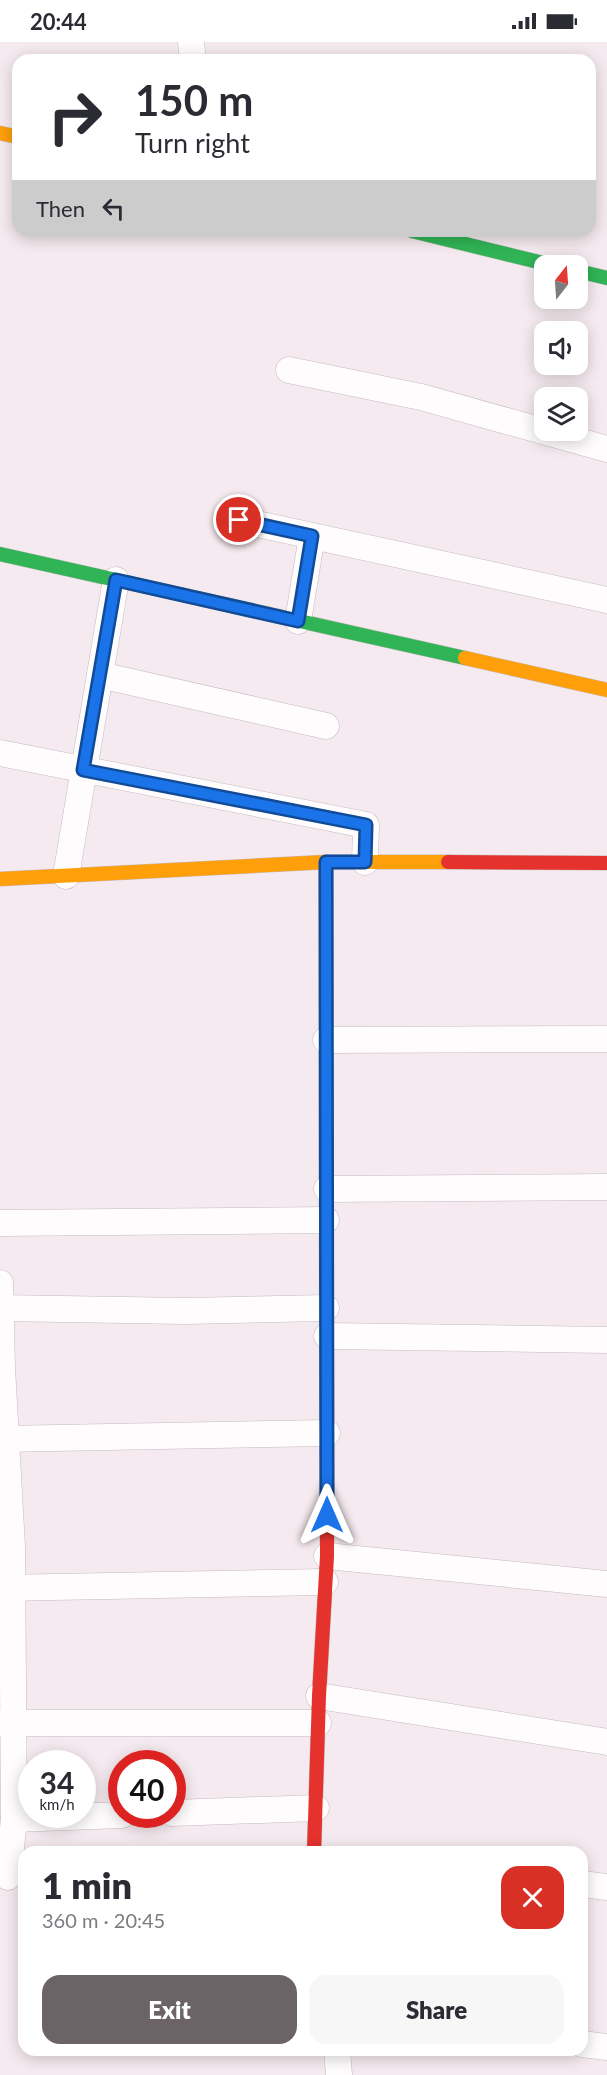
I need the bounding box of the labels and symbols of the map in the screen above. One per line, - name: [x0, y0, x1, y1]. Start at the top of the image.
- north arrow: [534, 255, 588, 309]
- pin: [213, 494, 264, 545]
- position arrow: [295, 1483, 359, 1547]
- speed limit sign: 40: [108, 1750, 186, 1828]

